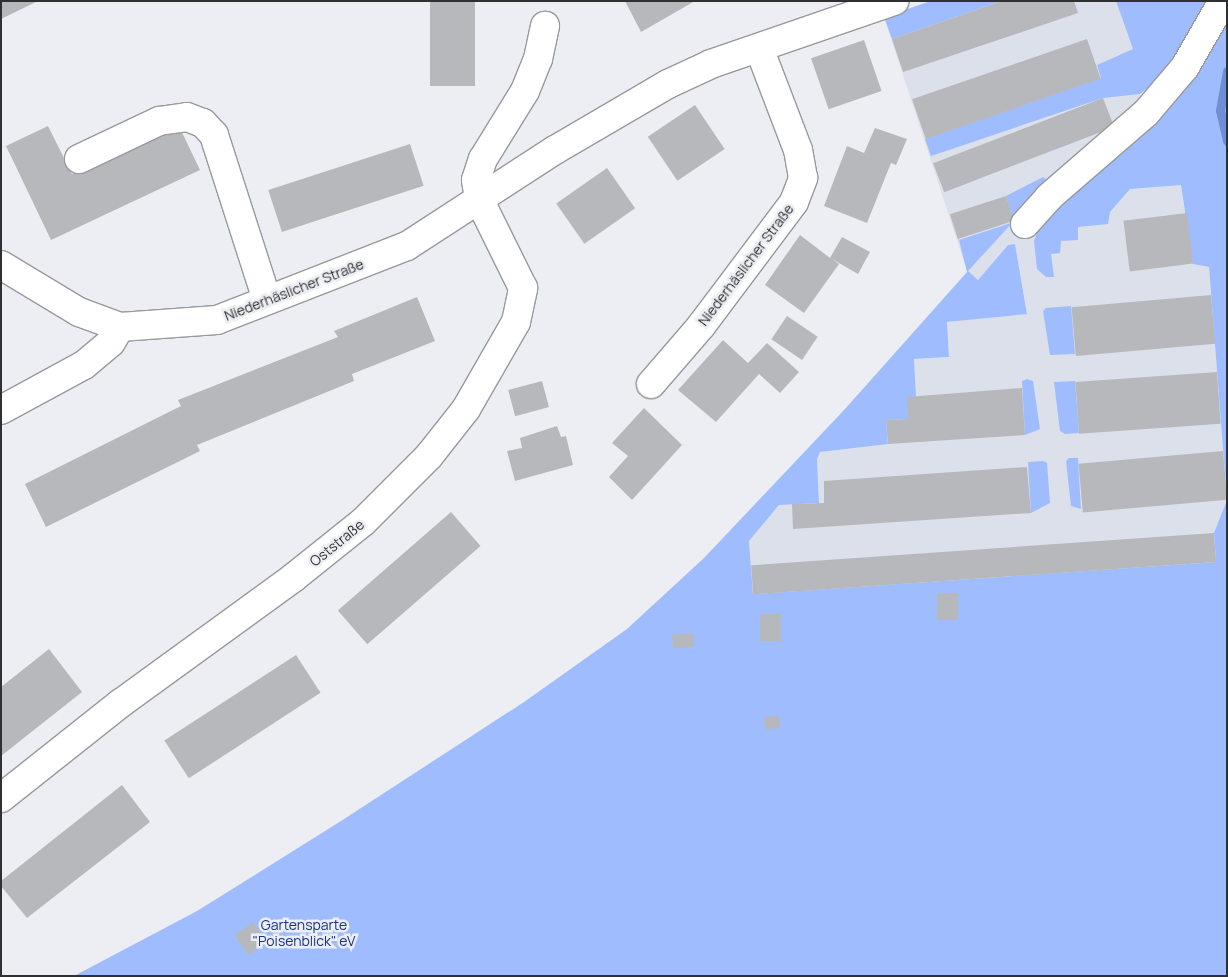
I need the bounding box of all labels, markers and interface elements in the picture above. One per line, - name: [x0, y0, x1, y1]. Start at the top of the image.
- street label: Niederhäslicher Straße: [695, 201, 797, 329]
- street label: Niederhäslicher Straße: [222, 256, 366, 324]
- street label: Oststraße: [306, 516, 368, 570]
- park label: Gartensparte "Poisenblick" eV: [252, 917, 356, 950]

